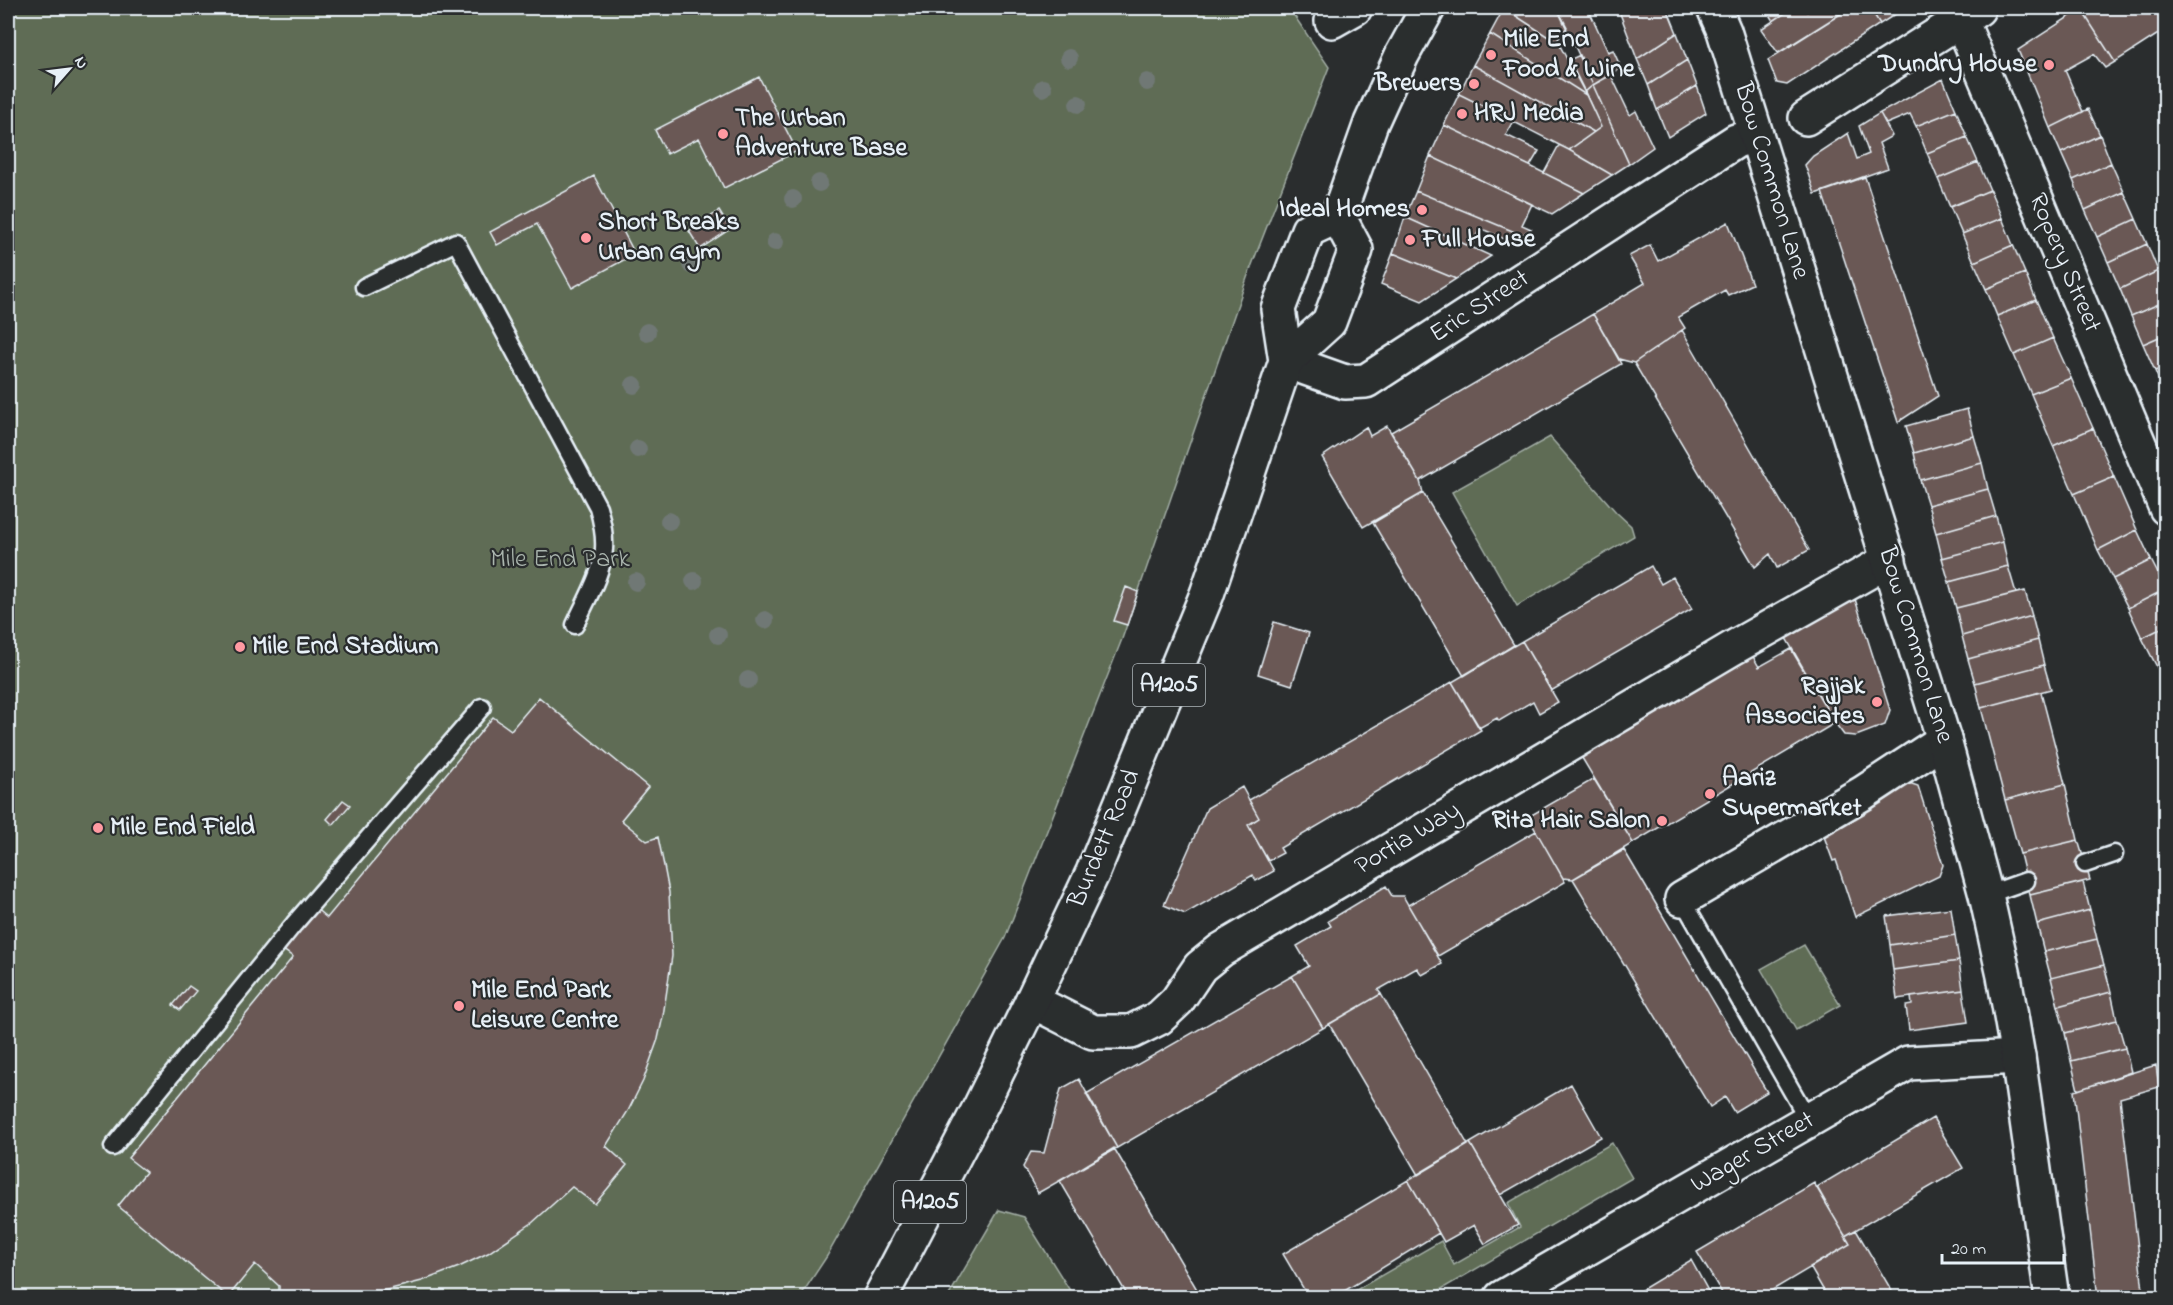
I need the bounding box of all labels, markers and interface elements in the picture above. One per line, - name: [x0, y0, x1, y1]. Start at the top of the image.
- place label: Mile End Food & Wine: [1501, 21, 1636, 89]
- north arrow: [39, 39, 99, 99]
- place label: Dundry House: [1877, 46, 2038, 84]
- marker: Mile End Food & Wine: [1484, 48, 1498, 62]
- text: N: [67, 52, 94, 73]
- marker: Dundry House: [2042, 58, 2056, 72]
- place label: Brewers: [1374, 65, 1462, 103]
- marker: Brewers: [1467, 77, 1481, 91]
- street label: Bow Common Lane: [1723, 77, 1819, 284]
- place label: HRJ Media: [1474, 95, 1583, 133]
- place label: The Urban Adventure Base: [735, 100, 908, 168]
- marker: HRJ Media: [1455, 107, 1469, 121]
- marker: The Urban Adventure Base: [716, 127, 730, 141]
- street label: Ropery Street: [2018, 187, 2111, 339]
- place label: Ideal Homes: [1279, 191, 1410, 229]
- marker: Ideal Homes: [1415, 203, 1429, 217]
- place label: Short Breaks Urban Gym: [598, 204, 740, 272]
- place label: Full House: [1420, 221, 1537, 259]
- marker: Short Breaks Urban Gym: [579, 231, 593, 245]
- marker: Full House: [1403, 233, 1417, 247]
- street label: Eric Street: [1423, 260, 1538, 353]
- park label: Mile End Park: [490, 541, 630, 579]
- street label: Bow Common Lane: [1867, 541, 1963, 748]
- place label: Mile End Stadium: [252, 628, 438, 666]
- marker: Mile End Stadium: [233, 640, 247, 654]
- road number: A1205: [1133, 664, 1205, 706]
- place label: Rajjak Associates: [1745, 668, 1866, 736]
- marker: Rajjak Associates: [1870, 695, 1884, 709]
- place label: Aariz Supermarket: [1722, 760, 1862, 828]
- street label: Burdett Road: [1058, 764, 1151, 915]
- marker: Aariz Supermarket: [1703, 787, 1717, 801]
- street label: Portia Way: [1348, 792, 1468, 886]
- place label: Rita Hair Salon: [1492, 802, 1650, 840]
- place label: Mile End Field: [110, 809, 255, 847]
- marker: Rita Hair Salon: [1655, 814, 1669, 828]
- marker: Mile End Field: [91, 821, 105, 835]
- place label: Mile End Park Leisure Centre: [471, 972, 620, 1040]
- marker: Mile End Park Leisure Centre: [452, 999, 466, 1013]
- street label: Wager Street: [1684, 1102, 1822, 1204]
- road number: A1205: [894, 1181, 966, 1223]
- scale bar: [1942, 1227, 2064, 1265]
- text: 20 m: [1951, 1237, 1986, 1263]

